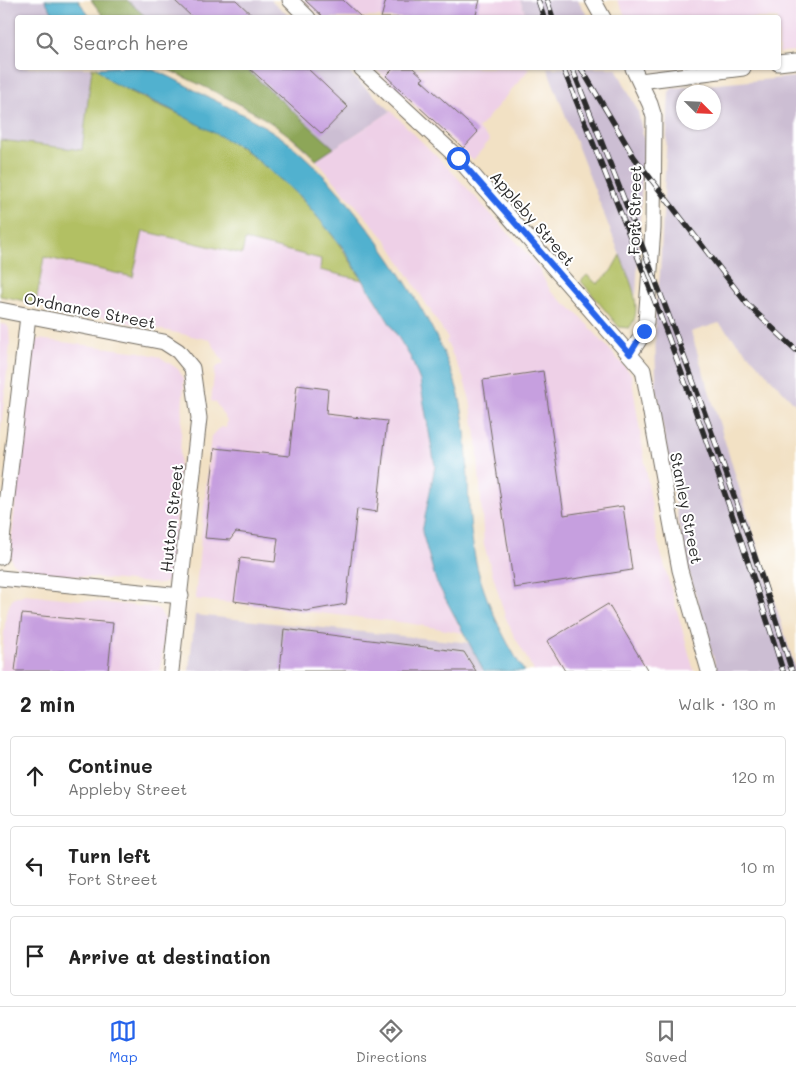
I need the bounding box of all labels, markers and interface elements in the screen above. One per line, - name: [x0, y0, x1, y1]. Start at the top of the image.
- search box: [15, 15, 781, 70]
- icon: search: [33, 29, 61, 57]
- text: Search here: [73, 30, 189, 55]
- north arrow: [676, 85, 721, 130]
- route start: [447, 147, 470, 170]
- street label: Fort Street: [623, 165, 645, 255]
- street label: Appleby Street: [486, 166, 580, 270]
- street label: Ordnance Street: [22, 287, 158, 333]
- route end: [633, 320, 656, 343]
- street label: Stanley Street: [666, 450, 708, 566]
- street label: Hutton Street: [155, 463, 187, 573]
- text: 2 min: [20, 690, 75, 717]
- text: Walk · 130 m: [678, 693, 776, 714]
- text: Continue: [68, 753, 153, 778]
- icon: ahead: [21, 762, 49, 790]
- text: 120 m: [731, 766, 775, 787]
- text: Appleby Street: [68, 778, 187, 799]
- text: Turn left: [68, 843, 151, 868]
- icon: left: [21, 852, 49, 880]
- text: 10 m: [740, 856, 775, 877]
- text: Fort Street: [68, 868, 158, 889]
- icon: arrive: [21, 942, 49, 970]
- text: Arrive at destination: [68, 944, 271, 969]
- tab: Map: [109, 1017, 138, 1066]
- tab: Directions: [356, 1017, 427, 1066]
- tab: Saved: [645, 1017, 687, 1066]

